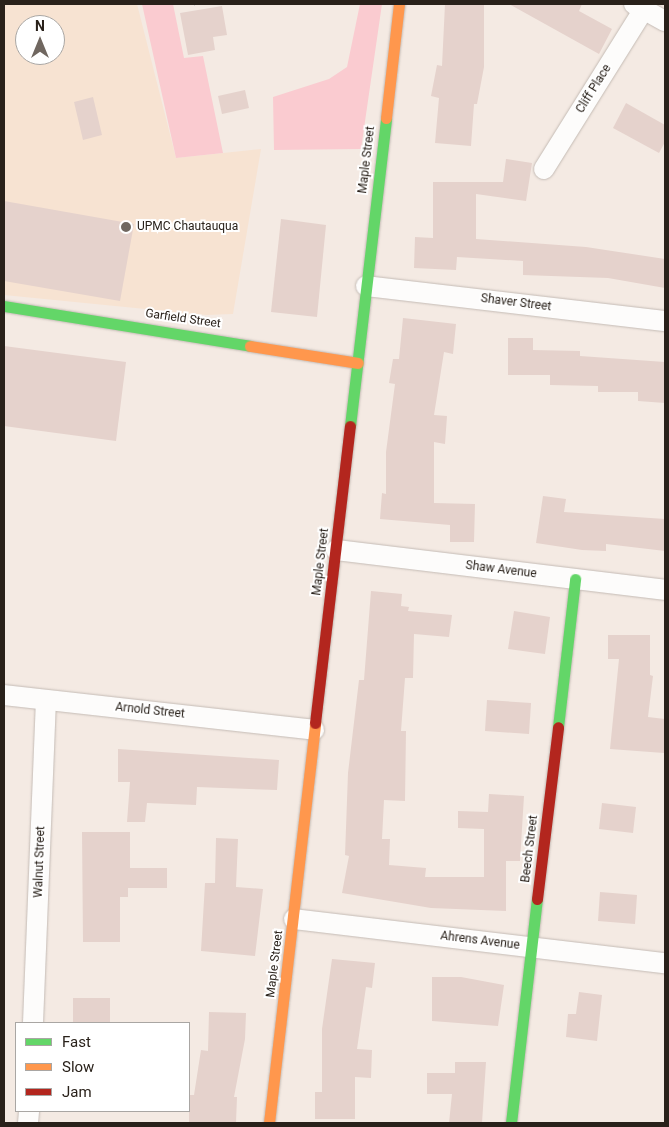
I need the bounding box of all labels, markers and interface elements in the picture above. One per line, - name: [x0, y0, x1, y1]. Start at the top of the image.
- north arrow: [15, 15, 65, 65]
- text: N: [35, 18, 45, 34]
- street label: Cliff Place: [573, 62, 615, 116]
- street label: Maple Street: [356, 126, 378, 194]
- marker: UPMC Chautauqua: [119, 220, 133, 234]
- place label: UPMC Chautauqua: [137, 220, 238, 234]
- street label: Shaver Street: [480, 292, 552, 314]
- street label: Garfield Street: [144, 307, 222, 331]
- street label: Maple Street: [310, 528, 332, 596]
- street label: Shaw Avenue: [465, 558, 537, 582]
- street label: Arnold Street: [115, 700, 185, 722]
- street label: Beech Street: [519, 815, 541, 883]
- street label: Walnut Street: [32, 826, 48, 898]
- street label: Ahrens Avenue: [440, 929, 520, 953]
- street label: Maple Street: [264, 930, 286, 998]
- legend: [15, 1022, 190, 1112]
- text: Fast: [62, 1033, 91, 1051]
- text: Slow: [62, 1058, 94, 1076]
- text: Jam: [62, 1083, 92, 1101]

